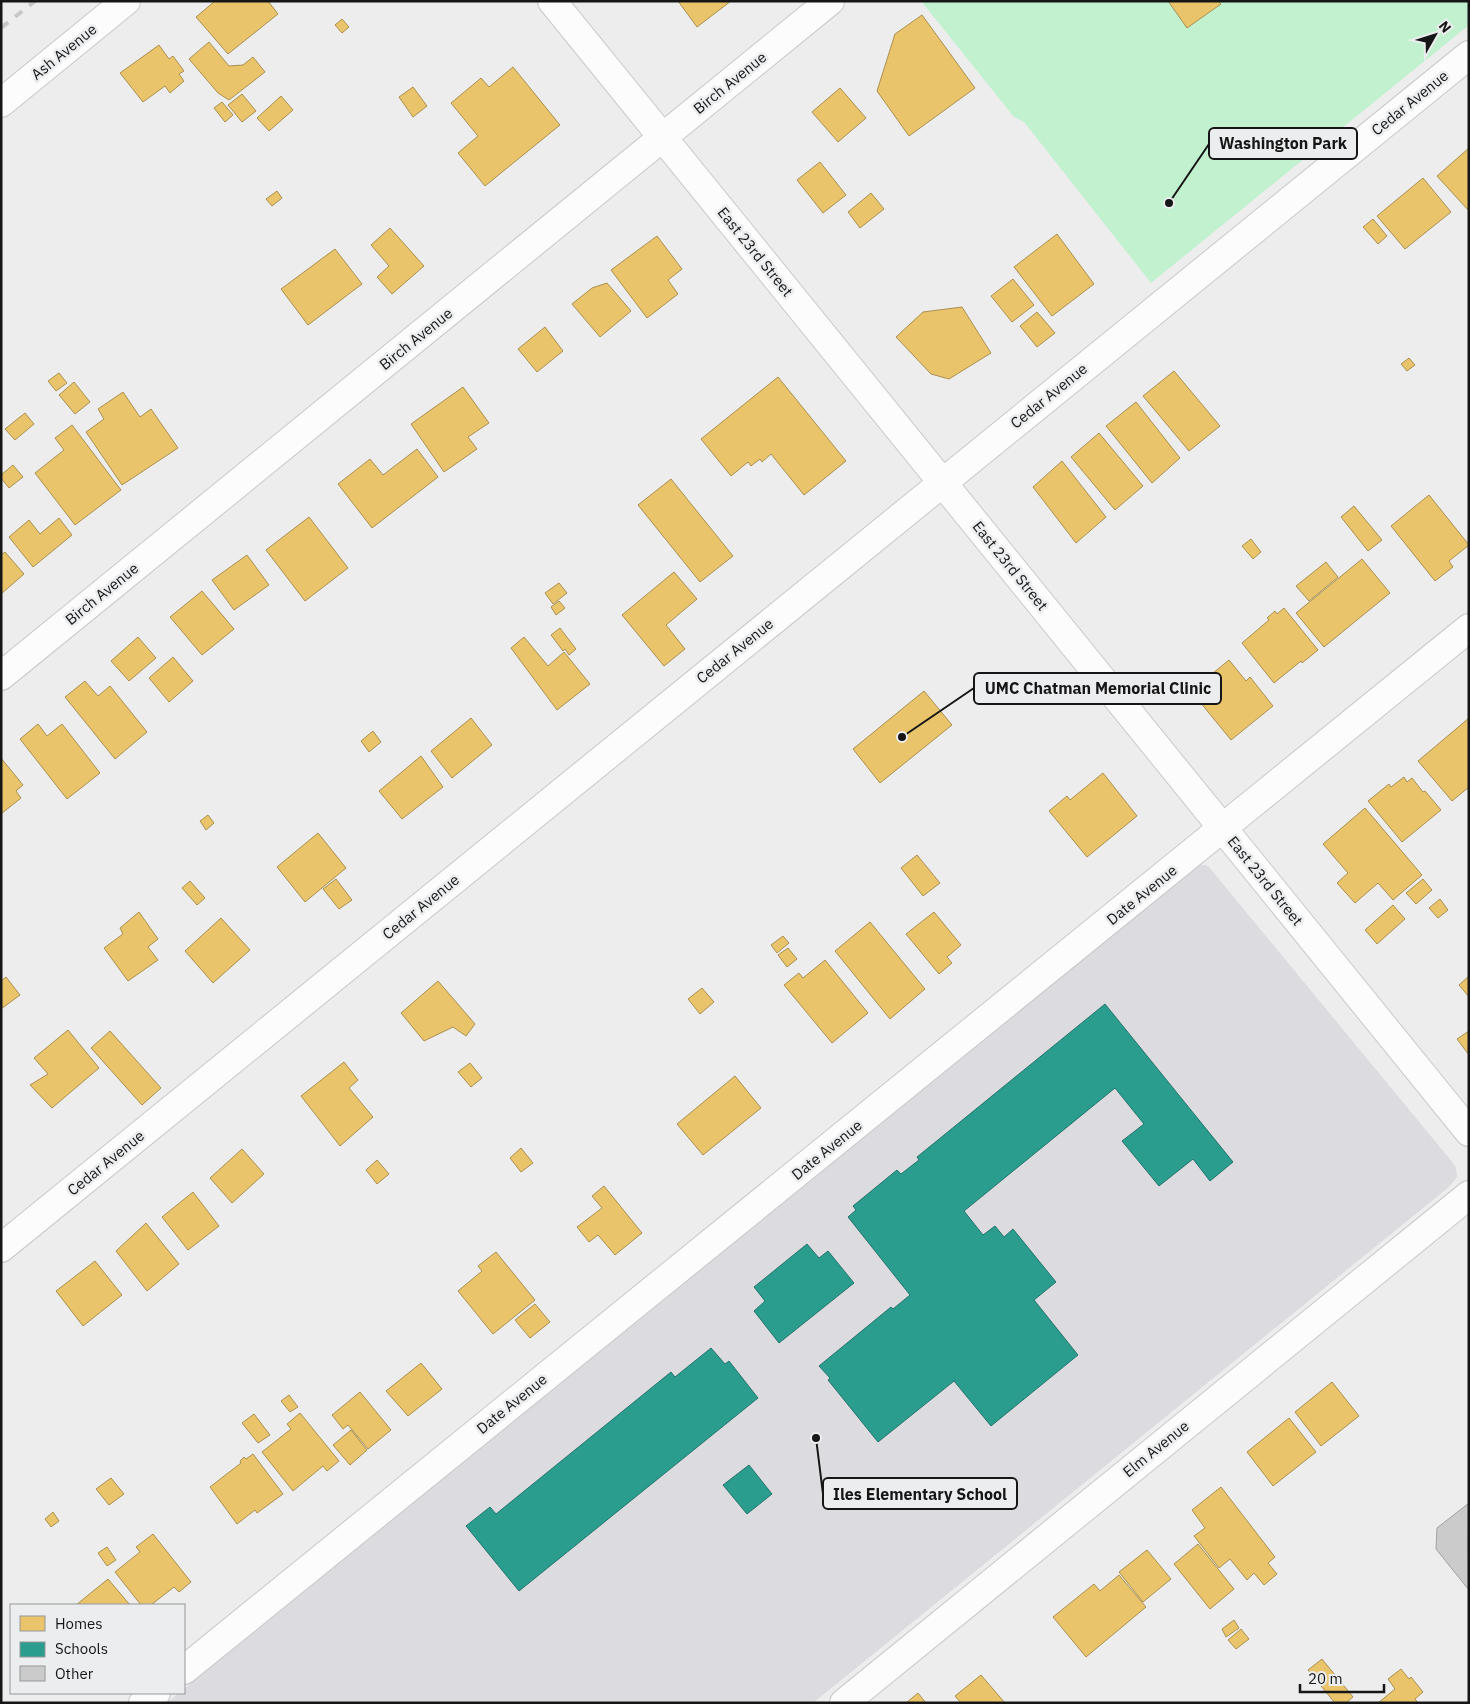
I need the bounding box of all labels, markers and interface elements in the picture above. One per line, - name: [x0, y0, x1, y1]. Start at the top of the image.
- north arrow: [1410, 10, 1460, 60]
- text: N: [1435, 17, 1455, 36]
- street label: Ash Avenue: [27, 19, 100, 84]
- street label: Birch Avenue: [689, 47, 770, 118]
- street label: Cedar Avenue: [1367, 66, 1452, 139]
- callout: Washington Park: [1209, 128, 1357, 159]
- text: Washington Park: [1219, 133, 1348, 153]
- street label: East 23rd Street: [714, 203, 797, 300]
- street label: Birch Avenue: [375, 303, 456, 374]
- street label: Cedar Avenue: [1006, 359, 1091, 432]
- street label: East 23rd Street: [969, 517, 1052, 614]
- street label: Birch Avenue: [61, 558, 142, 629]
- street label: Cedar Avenue: [692, 614, 777, 687]
- callout: UMC Chatman Memorial Clinic: [974, 673, 1221, 704]
- text: UMC Chatman Memorial Clinic: [985, 678, 1211, 698]
- street label: East 23rd Street: [1224, 832, 1307, 929]
- street label: Date Avenue: [1103, 860, 1181, 929]
- street label: Cedar Avenue: [378, 870, 463, 943]
- street label: Date Avenue: [788, 1115, 866, 1184]
- street label: Cedar Avenue: [63, 1126, 148, 1199]
- street label: Date Avenue: [473, 1369, 551, 1438]
- street label: Elm Avenue: [1119, 1416, 1193, 1481]
- callout: Iles Elementary School: [823, 1478, 1017, 1509]
- text: Iles Elementary School: [833, 1484, 1007, 1504]
- legend: [10, 1604, 185, 1694]
- text: Homes: [55, 1614, 103, 1633]
- text: Schools: [55, 1639, 108, 1658]
- scale bar: [1300, 1662, 1384, 1694]
- text: Other: [55, 1664, 94, 1683]
- text: 20 m: [1308, 1669, 1343, 1688]

